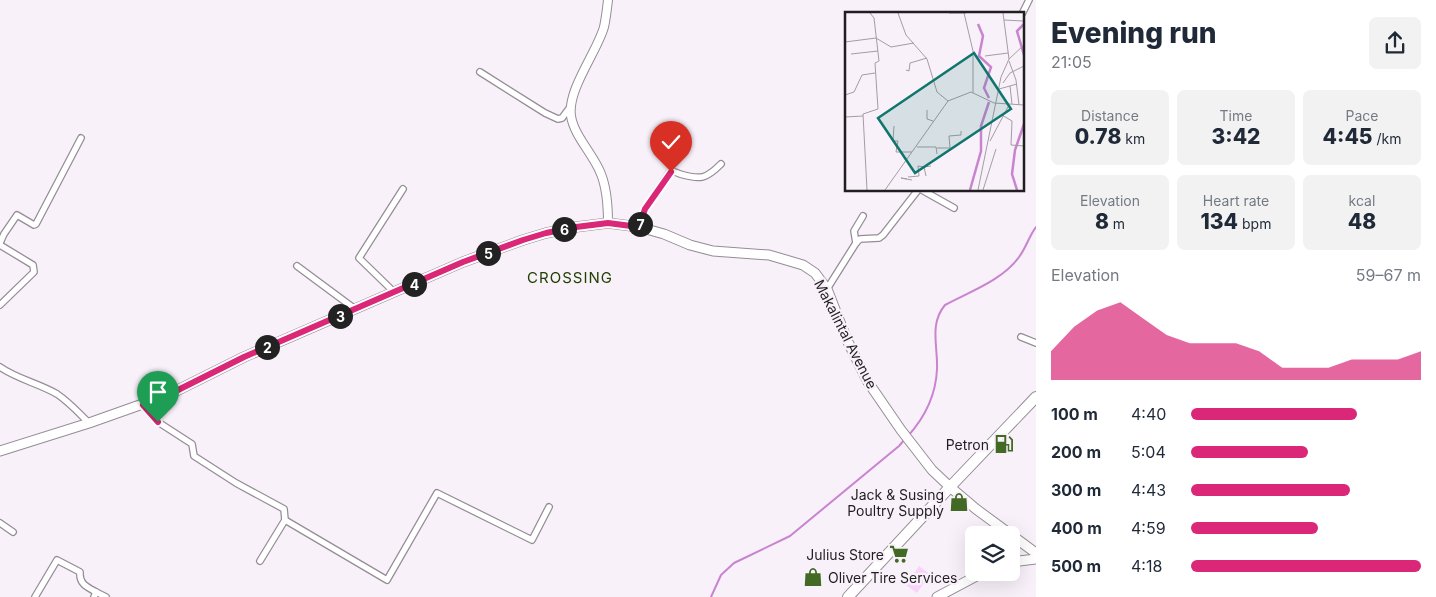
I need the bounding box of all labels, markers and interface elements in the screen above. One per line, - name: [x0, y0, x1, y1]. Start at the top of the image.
- inset map: [845, 12, 1024, 191]
- text: Evening run: [1051, 16, 1217, 50]
- button: share: [1369, 17, 1421, 69]
- text: 21:05: [1051, 52, 1092, 72]
- text: Distance: [1081, 107, 1139, 124]
- text: Time: [1220, 107, 1252, 124]
- text: Pace: [1346, 107, 1378, 124]
- pin: [650, 121, 692, 172]
- text: 0.78: [1075, 124, 1121, 149]
- text: 3:42: [1211, 124, 1261, 149]
- text: 4:45: [1323, 124, 1373, 149]
- icon: check: [657, 128, 685, 156]
- text: km: [1121, 130, 1145, 147]
- text: /km: [1373, 130, 1401, 147]
- text: Elevation: [1080, 192, 1140, 209]
- text: Heart rate: [1203, 192, 1269, 209]
- text: kcal: [1349, 192, 1375, 209]
- text: 8: [1095, 209, 1109, 234]
- text: 134: [1201, 209, 1238, 234]
- text: 48: [1348, 209, 1376, 234]
- pin: 7: [628, 212, 652, 236]
- text: m: [1109, 215, 1125, 232]
- text: bpm: [1238, 215, 1271, 232]
- pin: 6: [552, 216, 576, 242]
- text: 7: [636, 216, 645, 233]
- text: 6: [560, 221, 569, 238]
- pin: 5: [476, 240, 500, 266]
- text: 5: [484, 245, 493, 262]
- text: Elevation: [1051, 265, 1120, 285]
- text: 59–67 m: [1356, 265, 1421, 285]
- district label: CROSSING: [527, 268, 613, 287]
- pin: 4: [402, 272, 426, 296]
- text: 4: [410, 276, 419, 293]
- street label: Makalintal Avenue: [811, 277, 881, 391]
- pin: 3: [328, 304, 352, 328]
- text: 3: [336, 308, 345, 325]
- pin: 2: [254, 334, 280, 360]
- text: 2: [263, 339, 272, 356]
- pin: [137, 371, 179, 422]
- icon: arrive: [144, 378, 172, 406]
- text: 100 m: [1051, 404, 1098, 424]
- text: 4:40: [1131, 404, 1166, 424]
- fuel station icon: Petron: [993, 433, 1015, 455]
- place label: Petron: [946, 436, 989, 453]
- text: 200 m: [1051, 442, 1101, 462]
- text: 5:04: [1131, 442, 1166, 462]
- text: 300 m: [1051, 480, 1101, 500]
- text: 4:43: [1131, 480, 1166, 500]
- place label: Jack & Susing Poultry Supply: [847, 486, 944, 519]
- shop icon: Jack & Susing Poultry Supply: [948, 491, 970, 513]
- text: 400 m: [1051, 518, 1102, 538]
- text: 4:59: [1131, 518, 1166, 538]
- map controls: [965, 526, 1020, 581]
- button: layers: [965, 526, 1020, 581]
- supermarket icon: Julius Store: [888, 543, 910, 565]
- place label: Julius Store: [806, 546, 884, 563]
- text: 500 m: [1051, 556, 1101, 576]
- text: 4:18: [1131, 556, 1162, 576]
- shop icon: Oliver Tire Services: [802, 566, 824, 588]
- place label: Oliver Tire Services: [828, 569, 957, 586]

